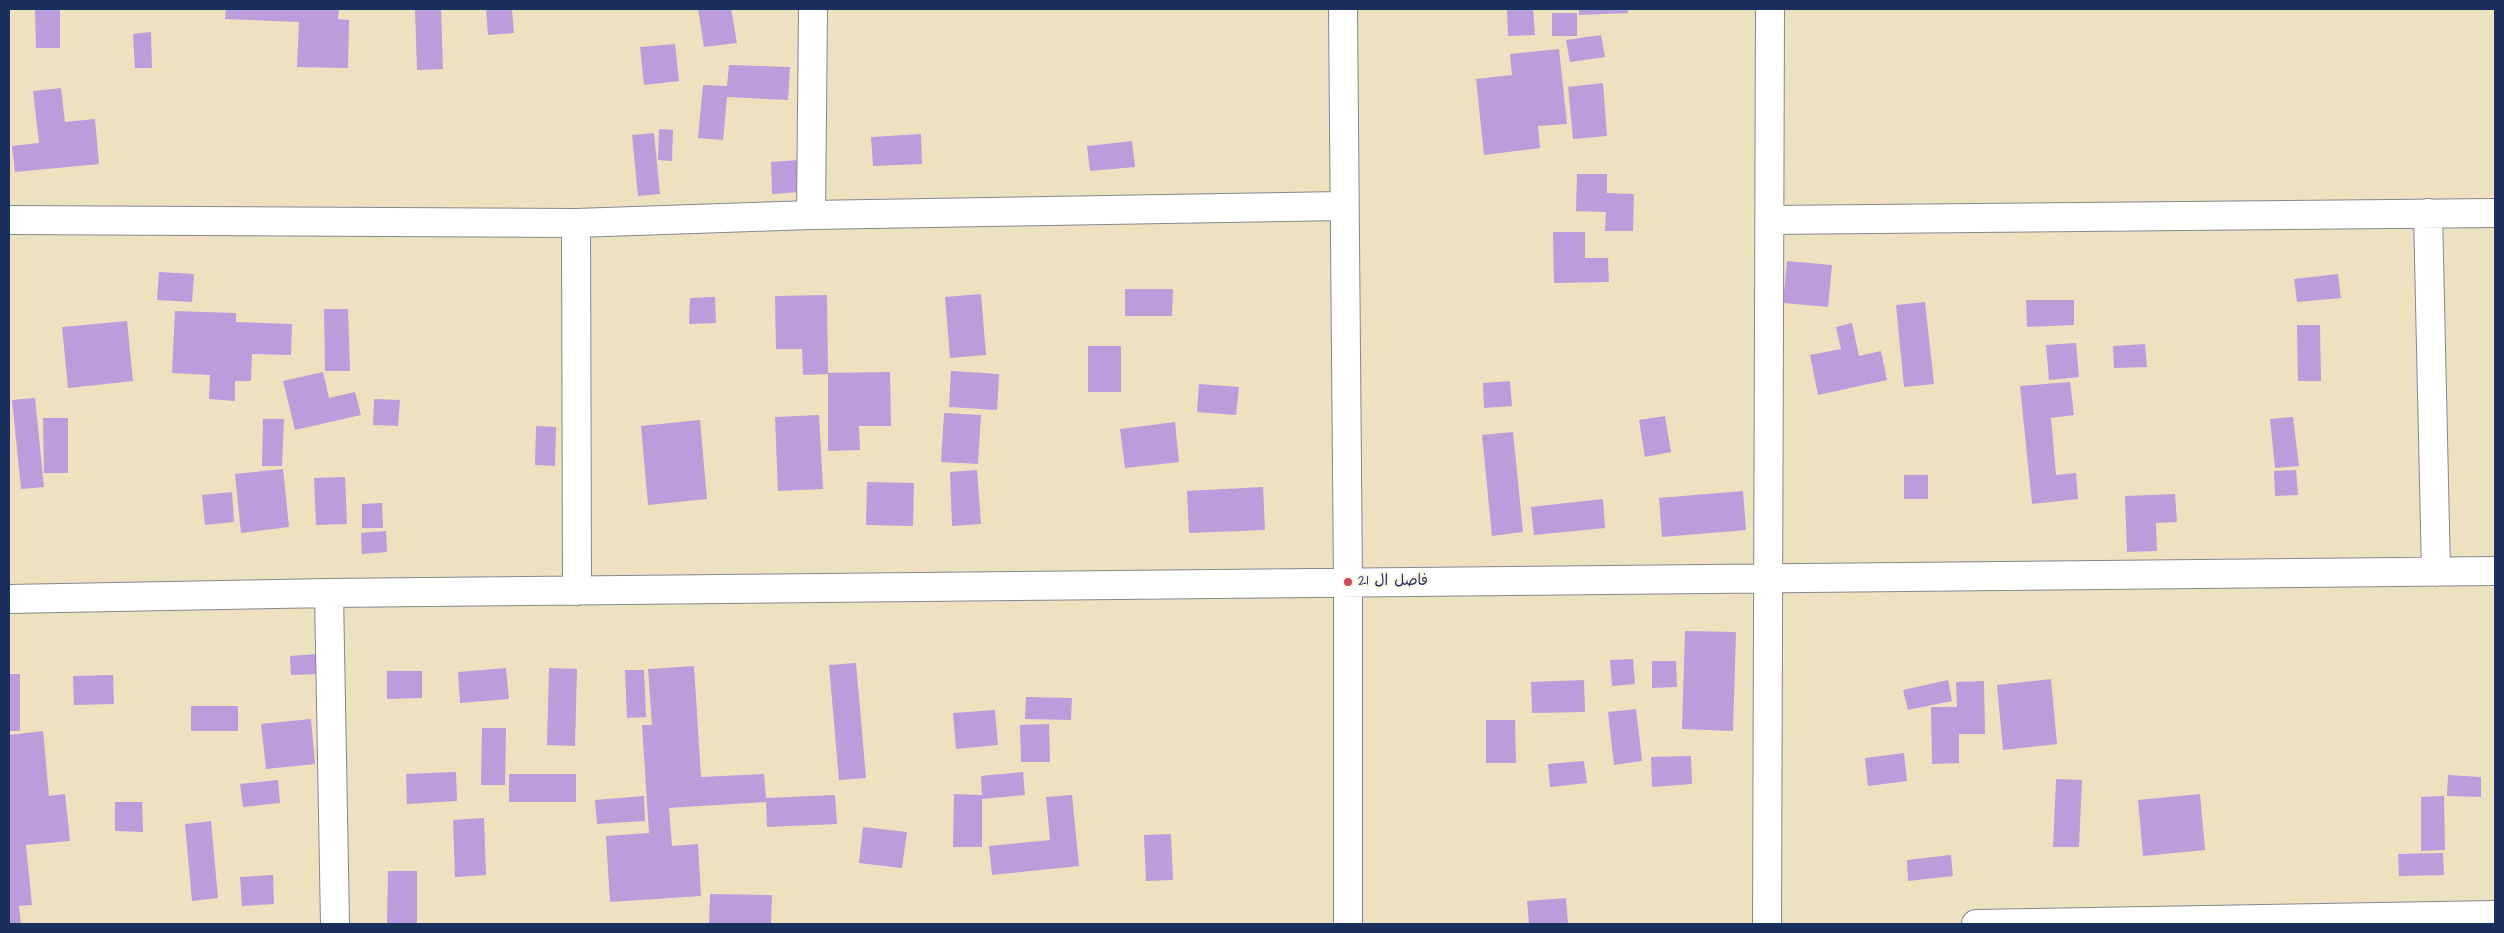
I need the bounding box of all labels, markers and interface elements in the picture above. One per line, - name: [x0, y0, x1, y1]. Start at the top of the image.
- place label: فاصل ال 21: [1358, 573, 1428, 591]
- marker: فاصل ال 21: [1342, 576, 1354, 588]

